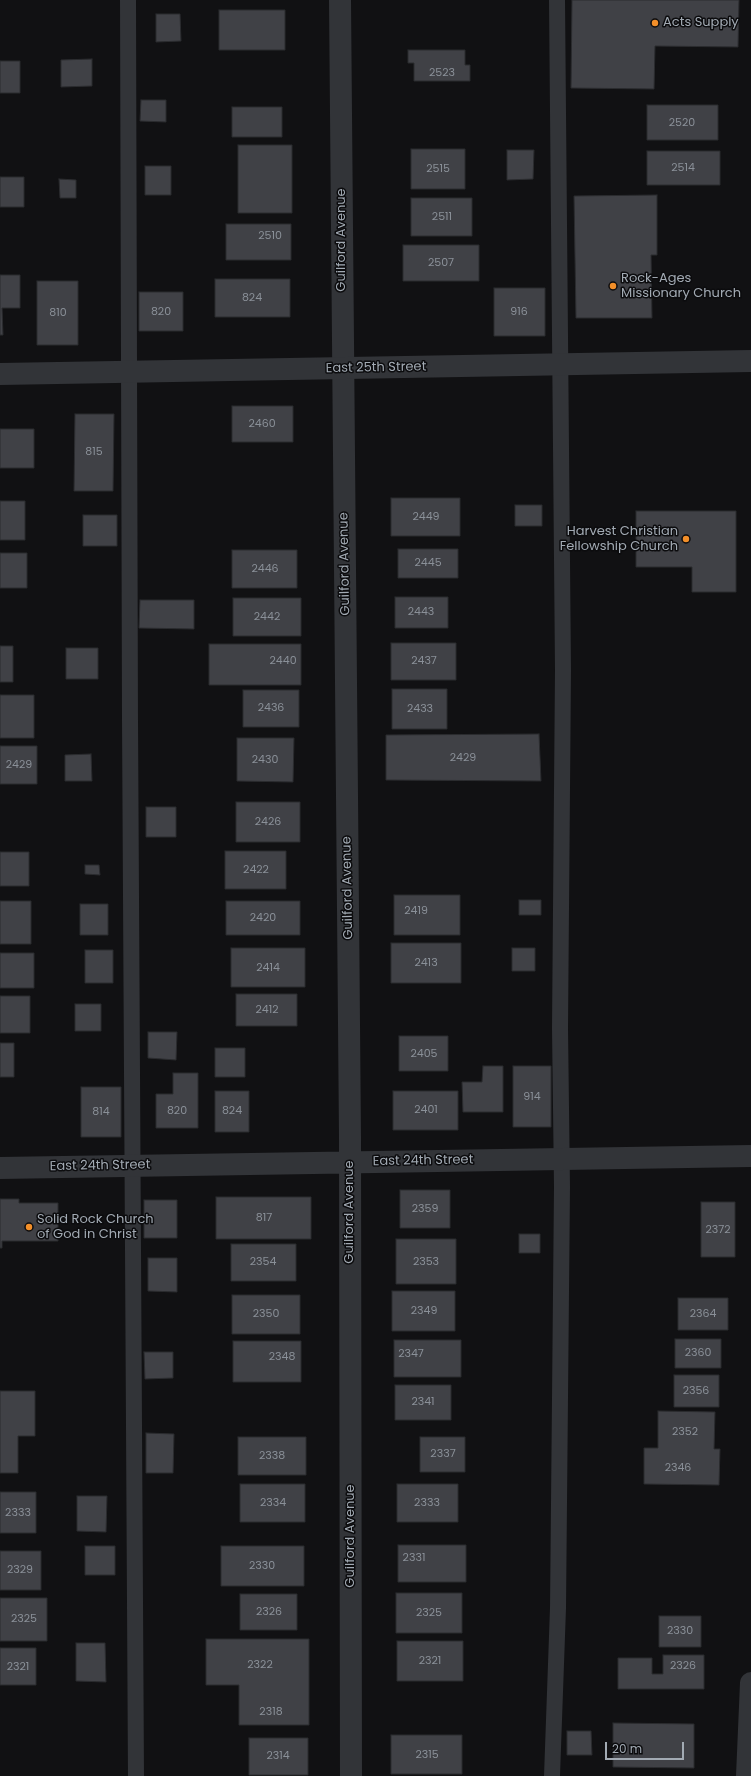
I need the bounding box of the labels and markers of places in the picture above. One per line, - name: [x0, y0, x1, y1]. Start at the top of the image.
- place label: Acts Supply: [663, 15, 739, 31]
- marker: Acts Supply: [650, 18, 660, 28]
- place label: Rock-Ages Missionary Church: [621, 271, 741, 302]
- marker: Rock-Ages Missionary Church: [608, 281, 618, 291]
- place label: Harvest Christian Fellowship Church: [560, 524, 678, 555]
- marker: Harvest Christian Fellowship Church: [681, 534, 691, 544]
- place label: Solid Rock Church of God in Christ: [37, 1212, 154, 1243]
- marker: Solid Rock Church of God in Christ: [24, 1222, 34, 1232]

